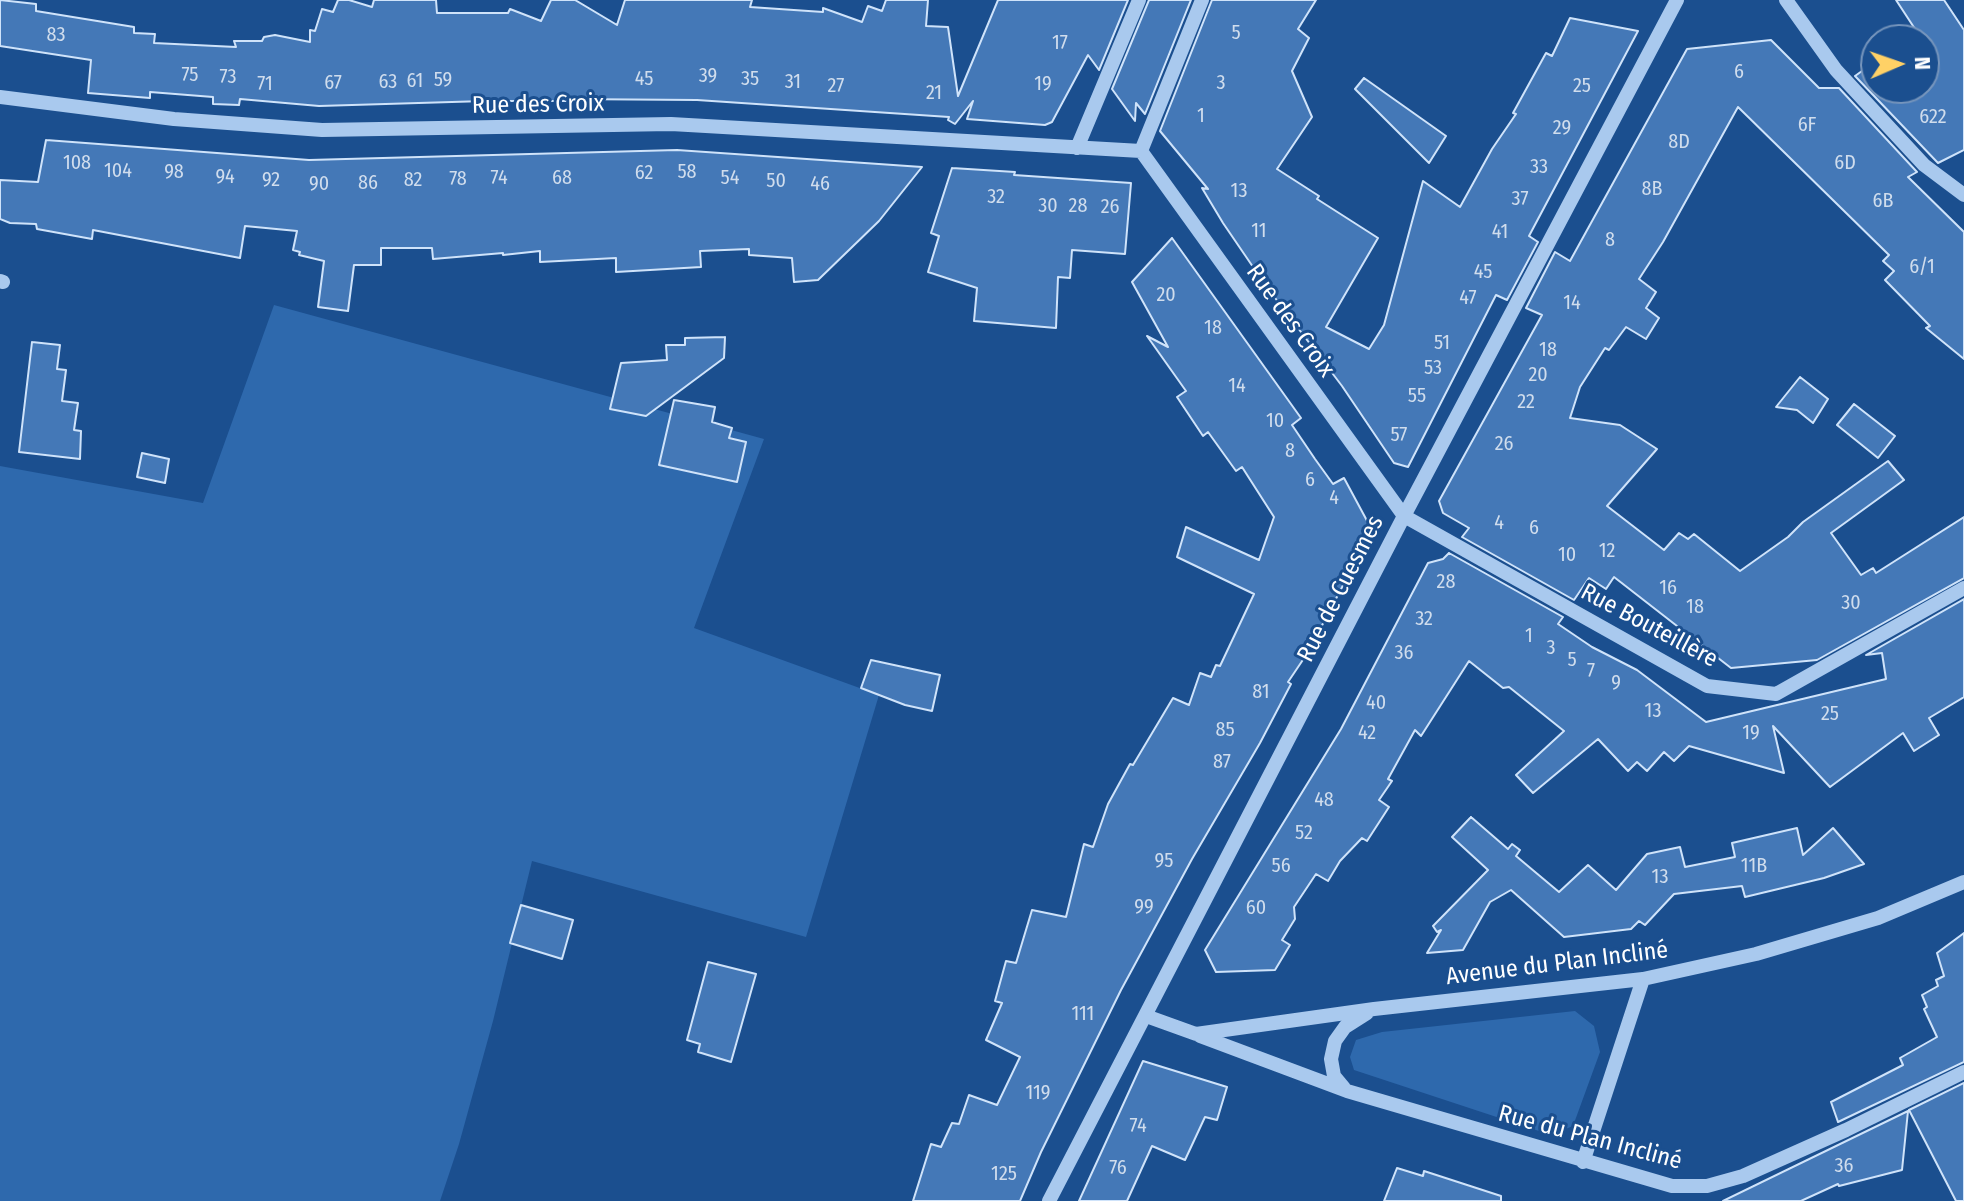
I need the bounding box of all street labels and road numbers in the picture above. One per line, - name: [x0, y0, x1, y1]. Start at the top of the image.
- street label: Rue des Croix: [472, 89, 604, 121]
- street label: Rue des Croix: [1239, 259, 1341, 383]
- street label: Rue de Cuesmes: [1292, 511, 1390, 667]
- street label: Rue Bouteillère: [1576, 578, 1722, 674]
- street label: Avenue du Plan Incliné: [1444, 936, 1670, 992]
- street label: Rue du Plan Incliné: [1495, 1100, 1685, 1176]

